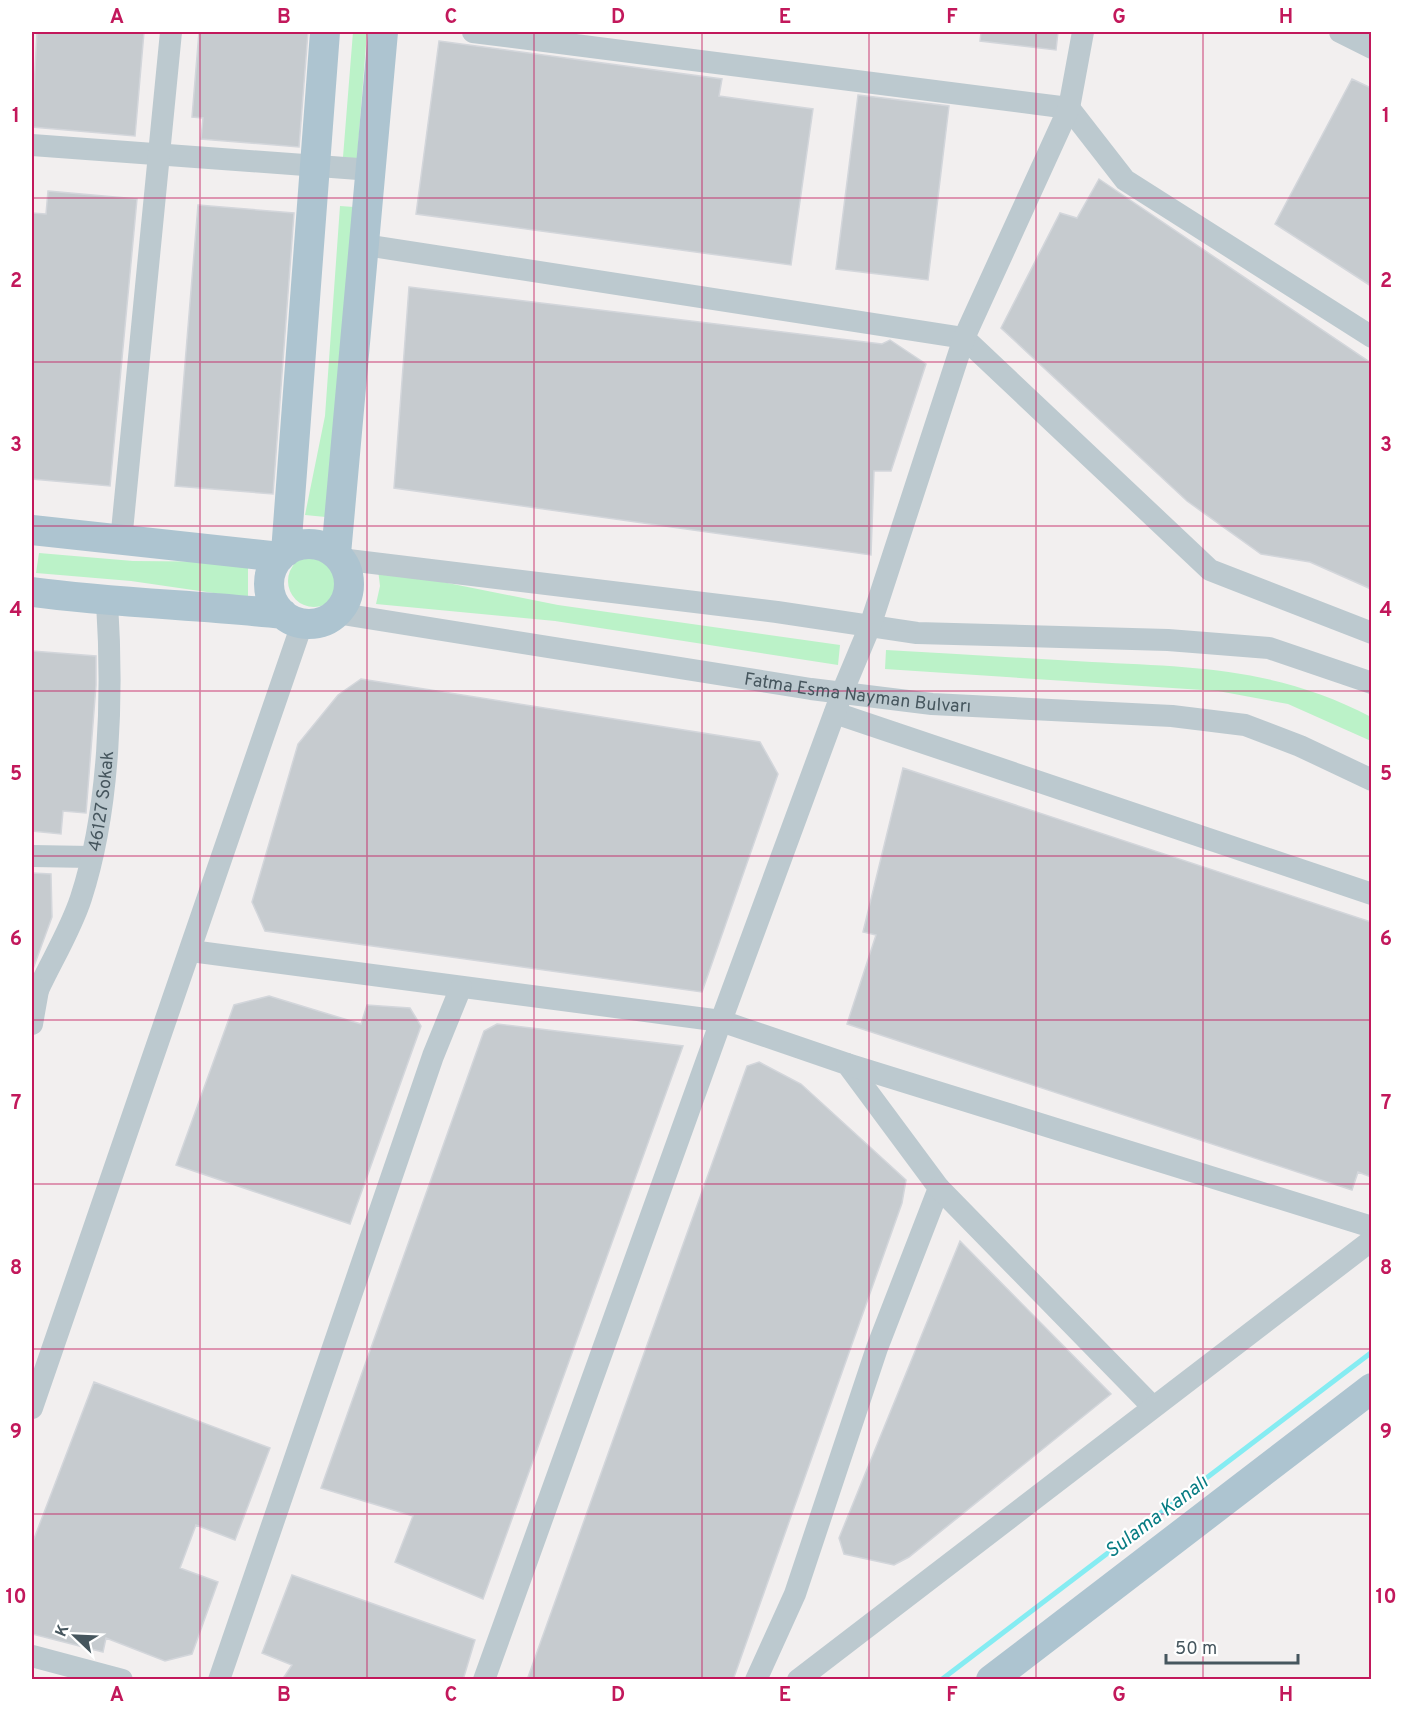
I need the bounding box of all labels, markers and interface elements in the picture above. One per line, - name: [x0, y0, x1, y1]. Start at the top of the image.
- text: A: [110, 5, 124, 31]
- text: B: [277, 5, 291, 31]
- text: C: [445, 5, 457, 31]
- text: D: [611, 5, 625, 31]
- text: E: [779, 5, 791, 31]
- text: F: [946, 5, 958, 31]
- text: G: [1112, 5, 1126, 31]
- text: H: [1279, 5, 1293, 31]
- text: 1: [12, 104, 20, 130]
- text: 1: [1382, 104, 1390, 130]
- text: 2: [10, 269, 22, 295]
- text: 2: [1380, 269, 1392, 295]
- text: 3: [10, 433, 22, 459]
- text: 3: [1380, 433, 1392, 459]
- text: 4: [10, 598, 22, 624]
- text: 4: [1380, 598, 1392, 624]
- street label: Fatma Esma Nayman Bulvarı: [742, 668, 972, 719]
- street label: 46127 Sokak: [84, 750, 120, 854]
- text: 5: [10, 762, 22, 788]
- text: 5: [1380, 762, 1392, 788]
- text: 6: [10, 927, 22, 953]
- text: 6: [1380, 927, 1392, 953]
- text: 7: [11, 1091, 21, 1117]
- text: 7: [1381, 1091, 1391, 1117]
- text: 8: [10, 1256, 22, 1282]
- text: 8: [1380, 1256, 1392, 1282]
- text: 9: [10, 1420, 22, 1446]
- text: 9: [1380, 1420, 1392, 1446]
- water label: Sulama Kanalı: [1100, 1470, 1215, 1565]
- text: 10: [5, 1585, 27, 1611]
- text: 10: [1375, 1585, 1397, 1611]
- north arrow: [45, 1606, 105, 1666]
- text: K: [52, 1622, 74, 1640]
- scale bar: [1166, 1627, 1298, 1665]
- text: 50 m: [1175, 1638, 1217, 1661]
- text: A: [110, 1683, 124, 1709]
- text: B: [277, 1683, 291, 1709]
- text: C: [445, 1683, 457, 1709]
- text: D: [611, 1683, 625, 1709]
- text: E: [779, 1683, 791, 1709]
- text: F: [946, 1683, 958, 1709]
- text: G: [1112, 1683, 1126, 1709]
- text: H: [1279, 1683, 1293, 1709]

